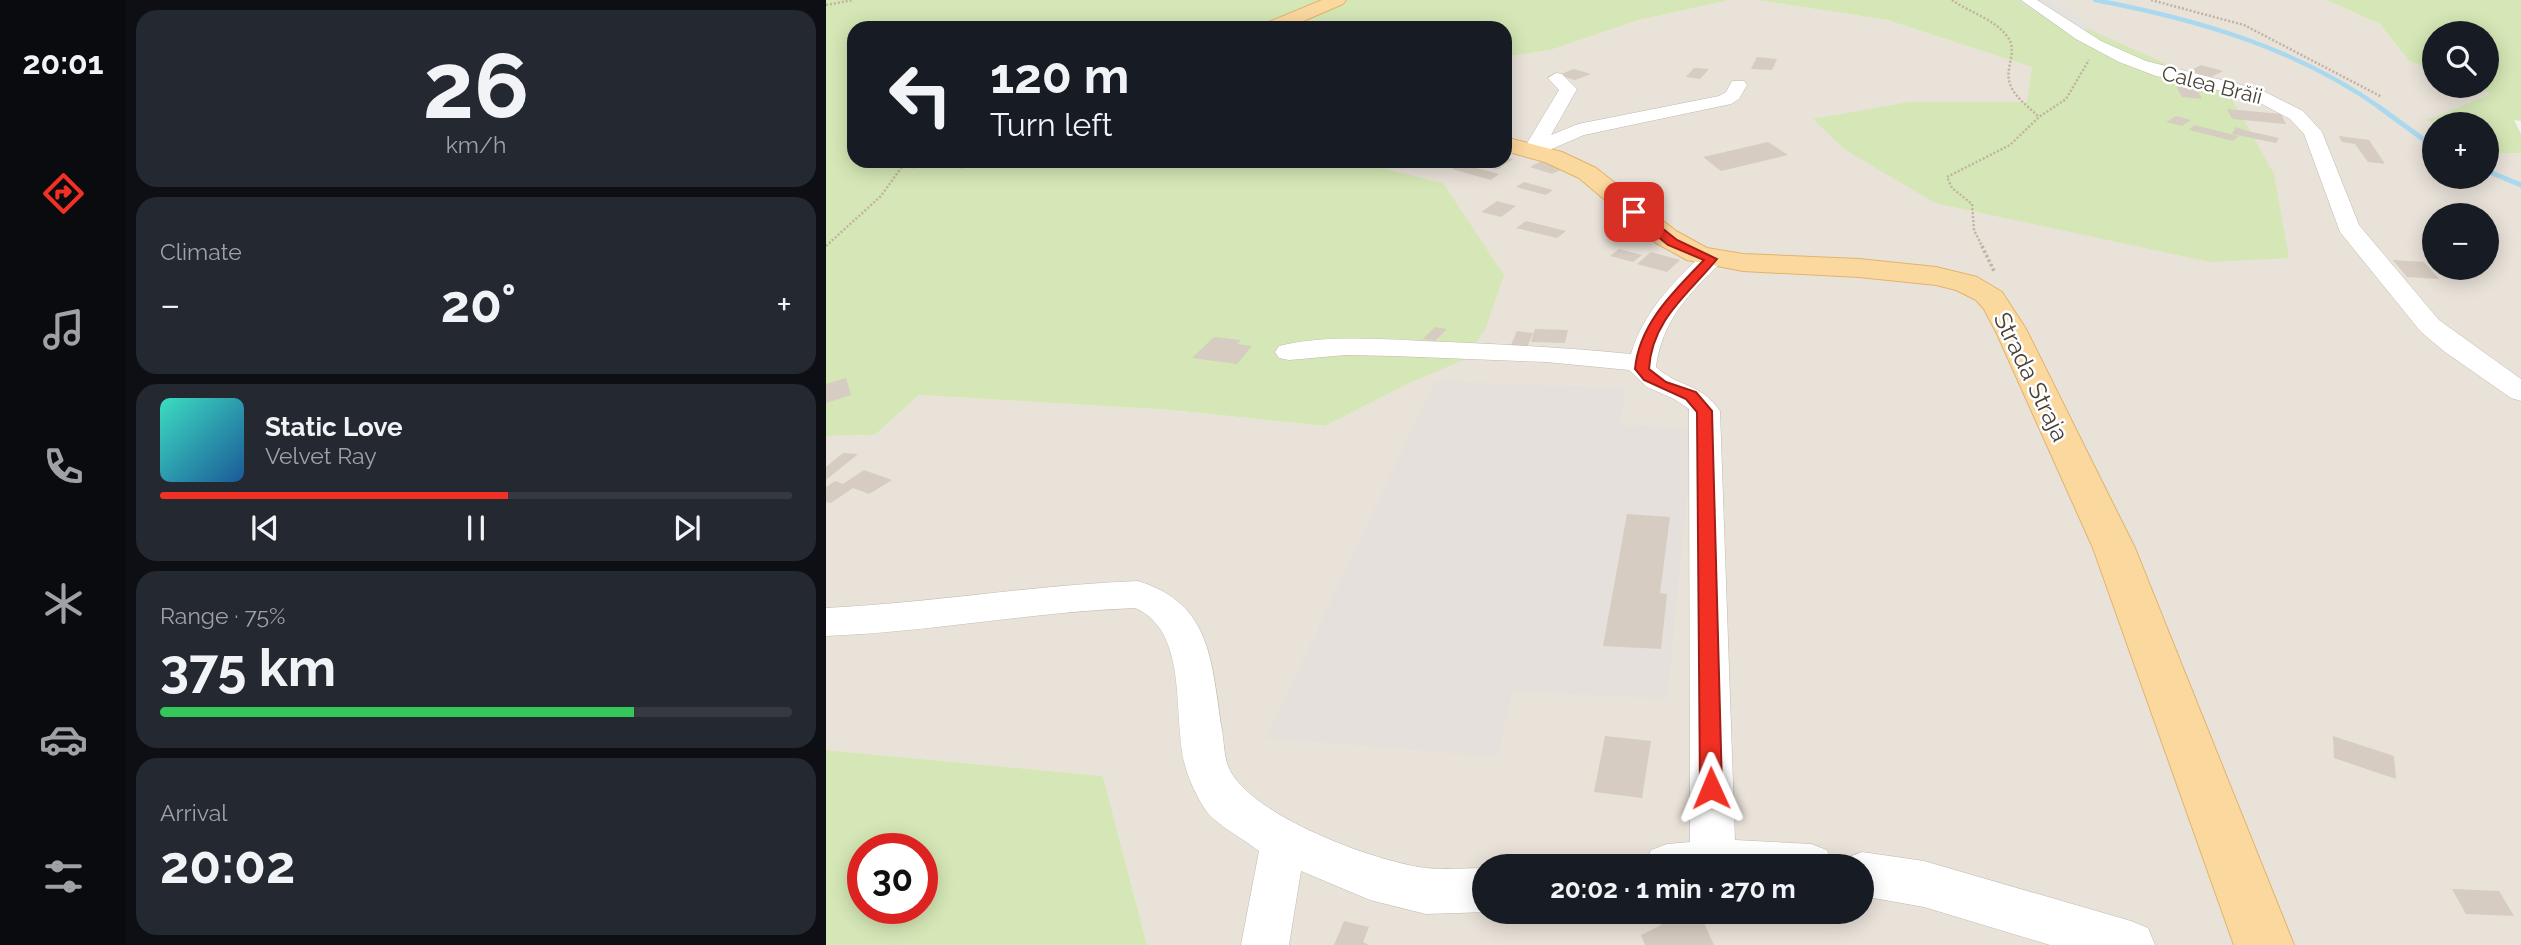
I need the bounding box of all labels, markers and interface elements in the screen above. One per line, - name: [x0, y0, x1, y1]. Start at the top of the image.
- map controls: [2422, 21, 2499, 280]
- button: search: [2422, 21, 2499, 98]
- text: 26: [423, 32, 529, 139]
- text: 20:01: [22, 44, 104, 81]
- text: 120 m: [990, 47, 1129, 104]
- icon: left: [875, 49, 966, 140]
- street label: Calea Brăii: [2159, 60, 2265, 109]
- text: Turn left: [990, 106, 1112, 143]
- button: +: [2422, 112, 2499, 189]
- text: km/h: [446, 131, 506, 158]
- icon: directions: [39, 169, 88, 218]
- pin: [1604, 182, 1664, 242]
- icon: arrive: [1615, 193, 1653, 231]
- button: −: [2422, 203, 2499, 280]
- text: Climate: [160, 238, 242, 265]
- text: 20°: [441, 273, 516, 334]
- text: −: [160, 282, 180, 327]
- text: +: [776, 282, 792, 327]
- icon: music: [39, 305, 88, 354]
- street label: Strada Straja: [1988, 307, 2075, 446]
- text: Static Love: [265, 412, 403, 442]
- icon: phone: [39, 442, 88, 491]
- text: Velvet Ray: [265, 442, 377, 469]
- icon: previous: [246, 509, 284, 547]
- icon: pause: [457, 509, 495, 547]
- icon: next: [668, 509, 706, 547]
- icon: climate: [39, 579, 88, 628]
- text: Range · 75%: [160, 602, 285, 629]
- text: 375 km: [160, 637, 336, 698]
- icon: car: [39, 715, 88, 764]
- position arrow: [1674, 751, 1748, 825]
- text: Arrival: [160, 799, 227, 826]
- speed limit sign: 30: [847, 833, 938, 924]
- text: 20:02: [160, 834, 295, 895]
- icon: filters: [39, 852, 88, 901]
- text: 20:02 · 1 min · 270 m: [1550, 874, 1796, 904]

